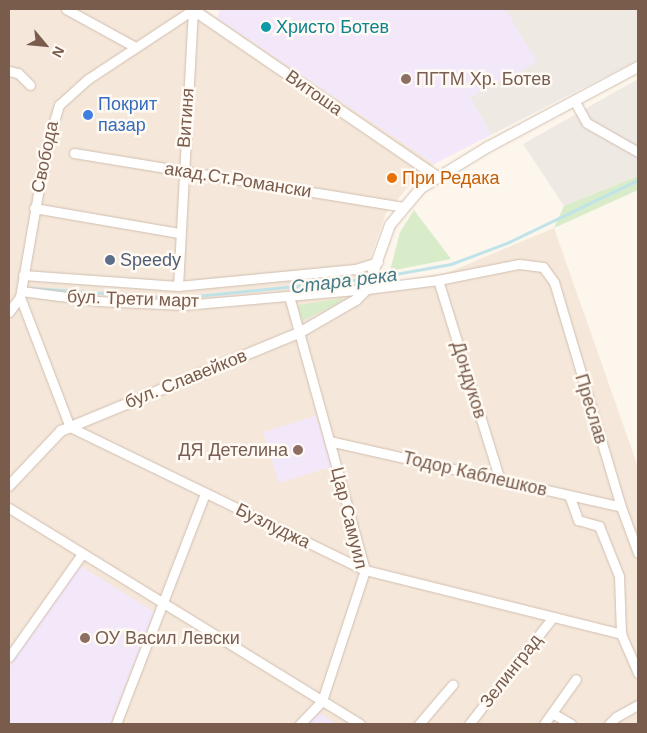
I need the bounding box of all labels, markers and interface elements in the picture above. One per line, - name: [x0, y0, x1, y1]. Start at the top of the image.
- place label: Христо Ботев: [276, 16, 389, 38]
- north arrow: [20, 20, 70, 70]
- marker: Христо Ботев: [260, 21, 272, 33]
- text: N: [49, 44, 68, 60]
- street label: Витоша: [281, 66, 347, 120]
- place label: ПГТМ Хр. Ботев: [416, 68, 551, 90]
- marker: ПГТМ Хр. Ботев: [400, 73, 412, 85]
- street label: Витиня: [173, 87, 199, 149]
- place label: Покрит пазар: [98, 94, 157, 136]
- marker: Покрит пазар: [82, 109, 94, 121]
- street label: Свобода: [27, 119, 63, 195]
- street label: акад.Ст.Романски: [163, 158, 313, 202]
- place label: При Редака: [402, 167, 500, 189]
- marker: При Редака: [386, 172, 398, 184]
- place label: Speedy: [120, 249, 181, 271]
- marker: Speedy: [104, 254, 116, 266]
- water label: Стара река: [290, 263, 398, 299]
- street label: бул. Трети март: [67, 286, 199, 312]
- street label: Дондуков: [447, 339, 491, 421]
- street label: бул. Славейков: [122, 345, 250, 413]
- street label: Преслав: [570, 371, 612, 447]
- place label: ДЯ Детелина: [178, 439, 288, 461]
- marker: ДЯ Детелина: [292, 444, 304, 456]
- street label: Тодор Каблешков: [401, 447, 549, 501]
- street label: Цар Самуил: [326, 465, 372, 571]
- street label: Бузлуджа: [232, 499, 314, 553]
- place label: ОУ Васил Левски: [95, 627, 240, 649]
- street label: Зелинград: [475, 630, 547, 712]
- marker: ОУ Васил Левски: [79, 632, 91, 644]

